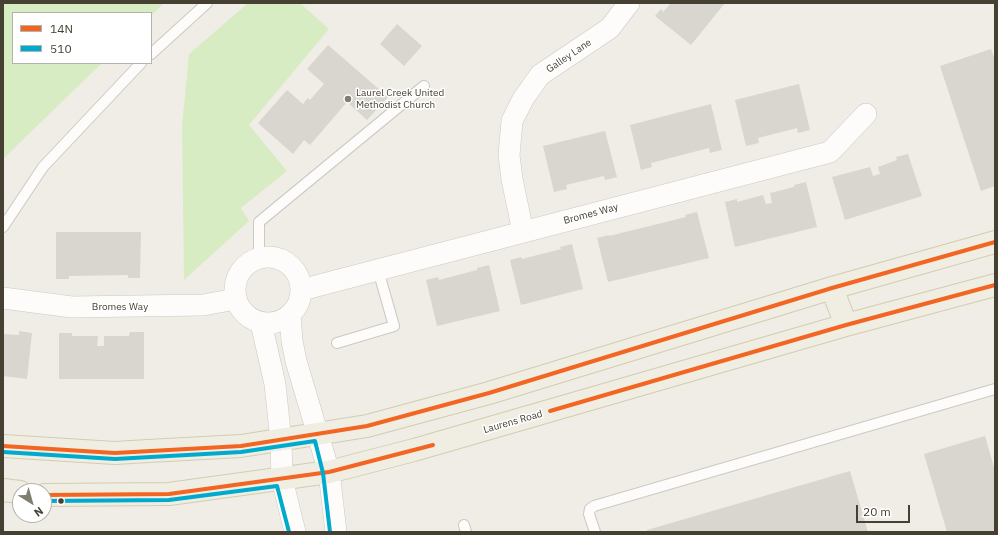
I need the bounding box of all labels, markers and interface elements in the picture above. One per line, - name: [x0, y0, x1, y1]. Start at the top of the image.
- legend: [12, 12, 152, 64]
- text: 14N: [50, 21, 73, 36]
- street label: Galley Lane: [544, 36, 594, 76]
- text: 510: [50, 41, 72, 56]
- place label: Laurel Creek United Methodist Church: [356, 87, 444, 110]
- marker: Laurel Creek United Methodist Church: [343, 94, 353, 104]
- street label: Bromes Way: [562, 201, 620, 227]
- street label: Bromes Way: [92, 301, 148, 313]
- street label: Laurens Road: [482, 408, 544, 436]
- north arrow: [12, 483, 52, 523]
- unlabelled marker: [56, 496, 66, 506]
- scale bar: [858, 497, 912, 523]
- text: N: [31, 504, 46, 520]
- text: 20 m: [863, 504, 891, 519]

